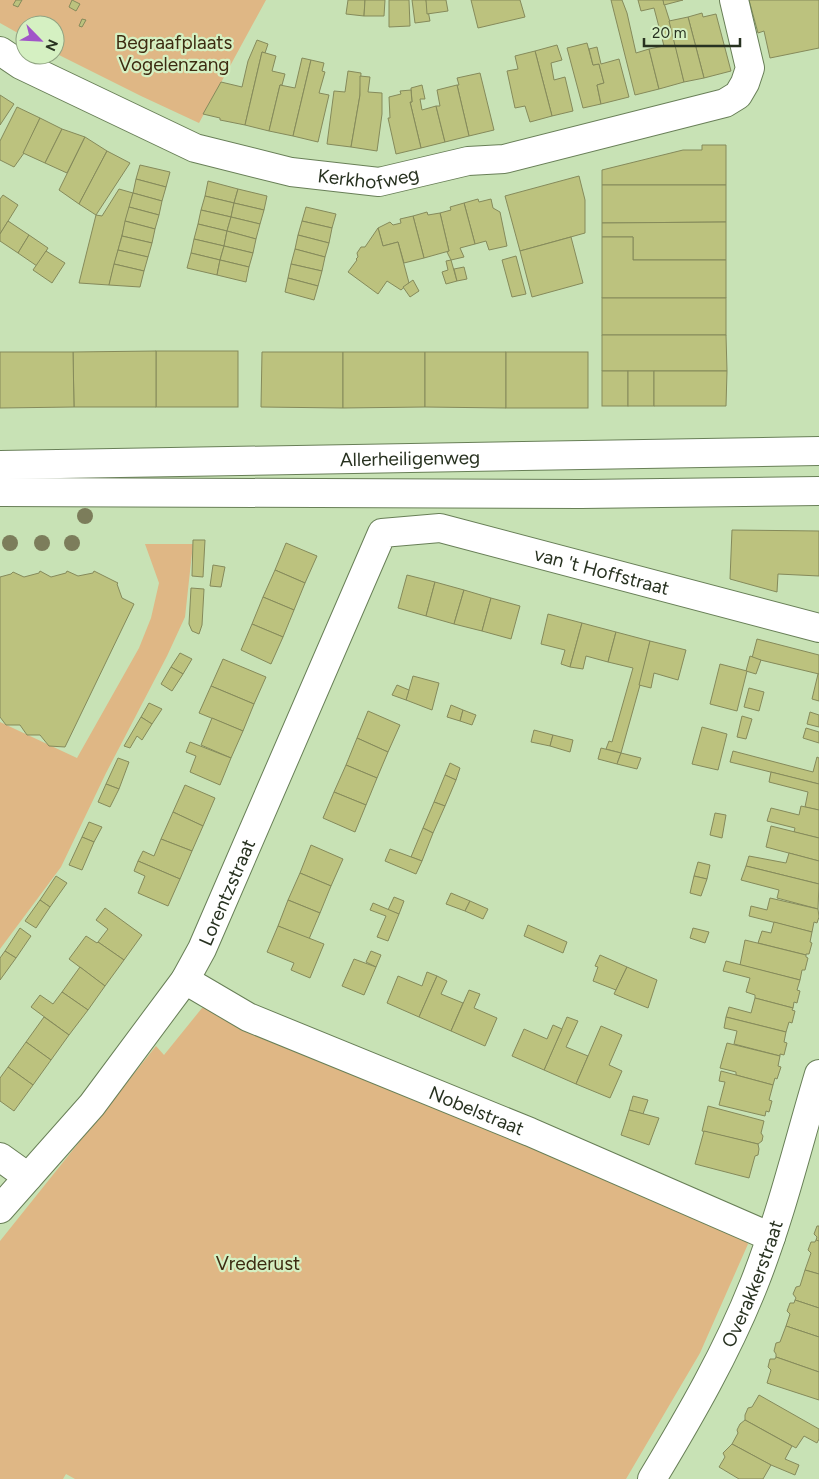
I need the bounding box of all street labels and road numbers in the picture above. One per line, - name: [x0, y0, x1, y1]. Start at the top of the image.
- street label: Kerkhofweg: [316, 161, 421, 194]
- street label: Allerheiligenweg: [340, 445, 480, 471]
- street label: van 't Hoffstraat: [532, 542, 672, 600]
- street label: Lorentzstraat: [193, 835, 260, 949]
- street label: Nobelstraat: [426, 1081, 528, 1140]
- street label: Overakkerstraat: [716, 1217, 787, 1351]

